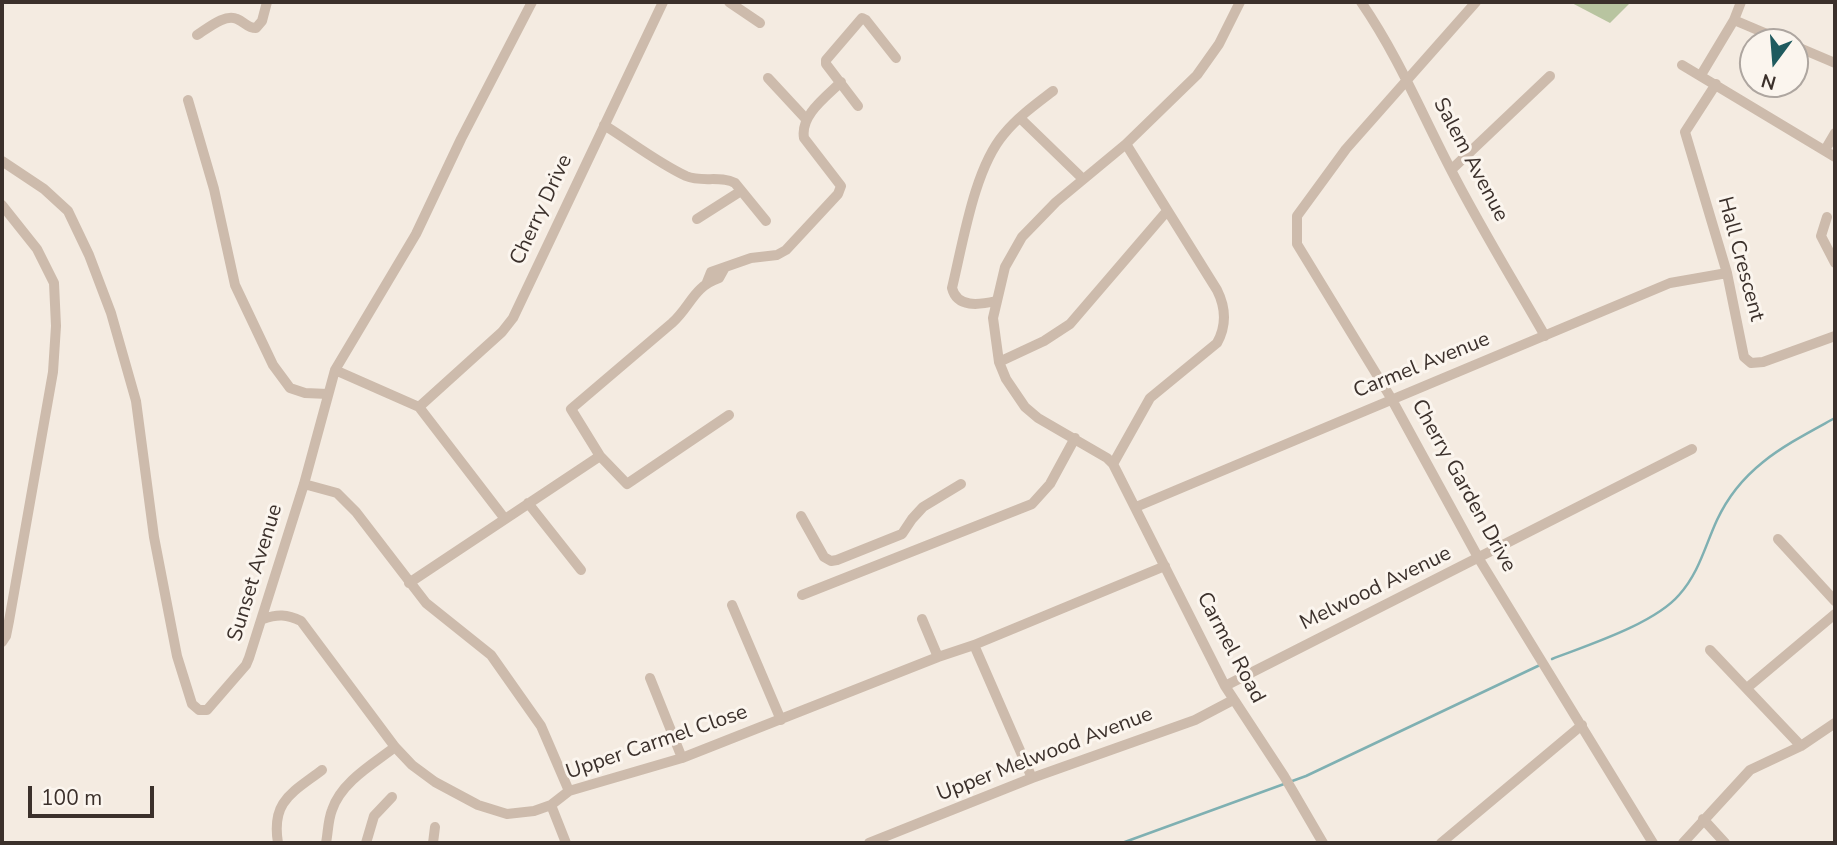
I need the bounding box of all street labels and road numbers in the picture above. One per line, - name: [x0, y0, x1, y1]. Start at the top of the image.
- street label: Salem Avenue: [1427, 94, 1513, 226]
- street label: Cherry Drive: [505, 151, 579, 269]
- street label: Hall Crescent: [1711, 194, 1769, 324]
- street label: Carmel Avenue: [1350, 327, 1494, 405]
- street label: Cherry Garden Drive: [1405, 395, 1521, 577]
- street label: Sunset Avenue: [223, 501, 289, 645]
- street label: Melwood Avenue: [1296, 541, 1456, 637]
- street label: Carmel Road: [1190, 588, 1270, 708]
- street label: Upper Carmel Close: [563, 700, 751, 786]
- street label: Upper Melwood Avenue: [934, 702, 1156, 808]

